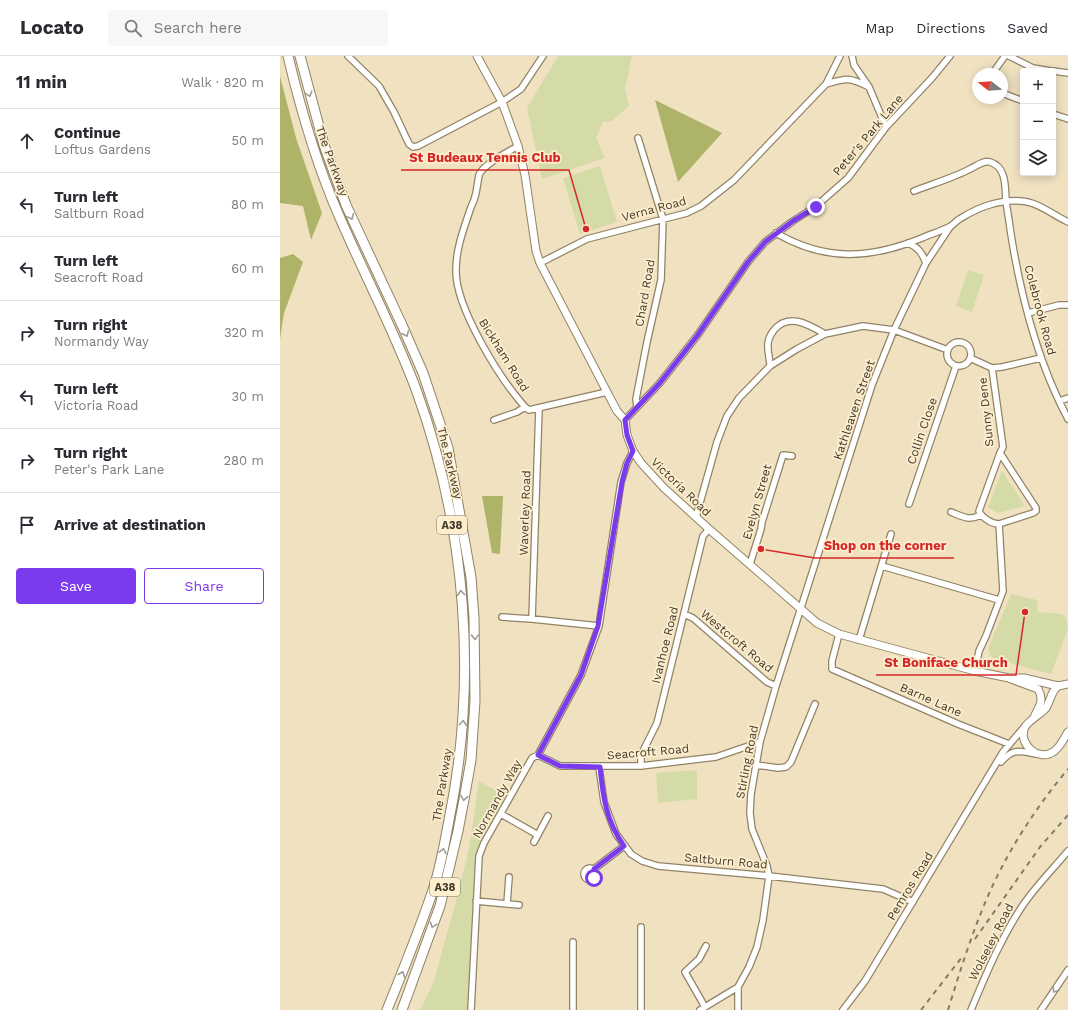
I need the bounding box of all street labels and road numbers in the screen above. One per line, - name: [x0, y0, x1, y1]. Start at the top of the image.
- street label: Peter's Park Lane: [830, 91, 906, 179]
- street label: The Parkway: [313, 124, 351, 199]
- street label: Verna Road: [620, 194, 688, 224]
- street label: Chard Road: [632, 258, 658, 328]
- street label: Colebrook Road: [1021, 263, 1059, 357]
- street label: Bickham Road: [476, 316, 532, 394]
- street label: Kathleaven Street: [830, 358, 878, 462]
- street label: Sunny Dene: [975, 377, 997, 447]
- street label: Collin Close: [904, 396, 940, 466]
- street label: The Parkway: [434, 425, 466, 501]
- street label: Victoria Road: [648, 455, 714, 519]
- street label: Evelyn Street: [740, 463, 774, 541]
- street label: Waverley Road: [517, 470, 533, 556]
- road number: A38: [437, 516, 467, 534]
- street label: Ivanhoe Road: [649, 605, 681, 685]
- street label: Westcroft Road: [698, 607, 776, 675]
- street label: Barne Lane: [898, 680, 964, 720]
- street label: Stirling Road: [733, 724, 761, 800]
- street label: Seacroft Road: [606, 741, 690, 763]
- street label: The Parkway: [429, 747, 455, 823]
- street label: Normandy Way: [470, 757, 525, 841]
- street label: Pemros Road: [884, 849, 936, 923]
- street label: Saltburn Road: [684, 850, 768, 872]
- road number: A38: [430, 878, 460, 896]
- street label: Wolseley Road: [966, 901, 1016, 983]

